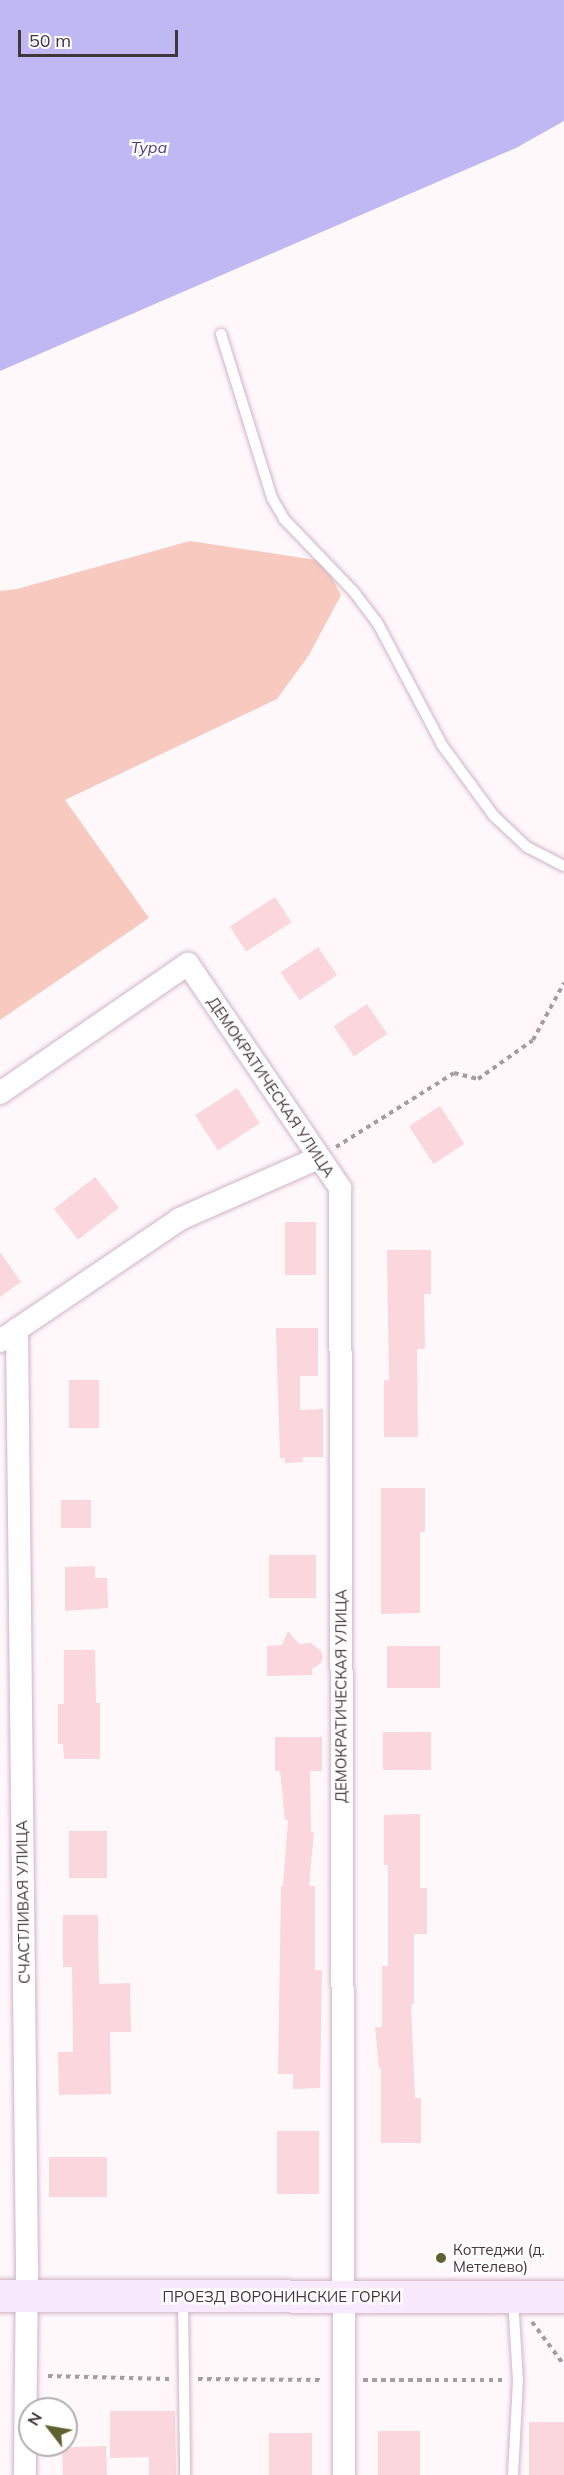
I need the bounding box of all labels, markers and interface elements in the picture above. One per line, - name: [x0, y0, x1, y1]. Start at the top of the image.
- scale bar: [21, 18, 182, 56]
- text: 50 m: [29, 29, 71, 52]
- water label: Тура: [131, 137, 167, 157]
- street label: ДЕМОКРАТИЧЕСКАЯ УЛИЦА: [204, 993, 338, 1181]
- street label: ДЕМОКРАТИЧЕСКАЯ УЛИЦА: [332, 1589, 350, 1803]
- street label: СЧАСТЛИВАЯ УЛИЦА: [13, 1820, 33, 1984]
- place label: Коттеджи (д. Метелево): [453, 2240, 545, 2275]
- marker: Коттеджи (д. Метелево): [434, 2251, 448, 2265]
- street label: ПРОЕЗД ВОРОНИНСКИЕ ГОРКИ: [162, 2288, 402, 2306]
- north arrow: [18, 2397, 78, 2457]
- text: N: [23, 2408, 46, 2429]

